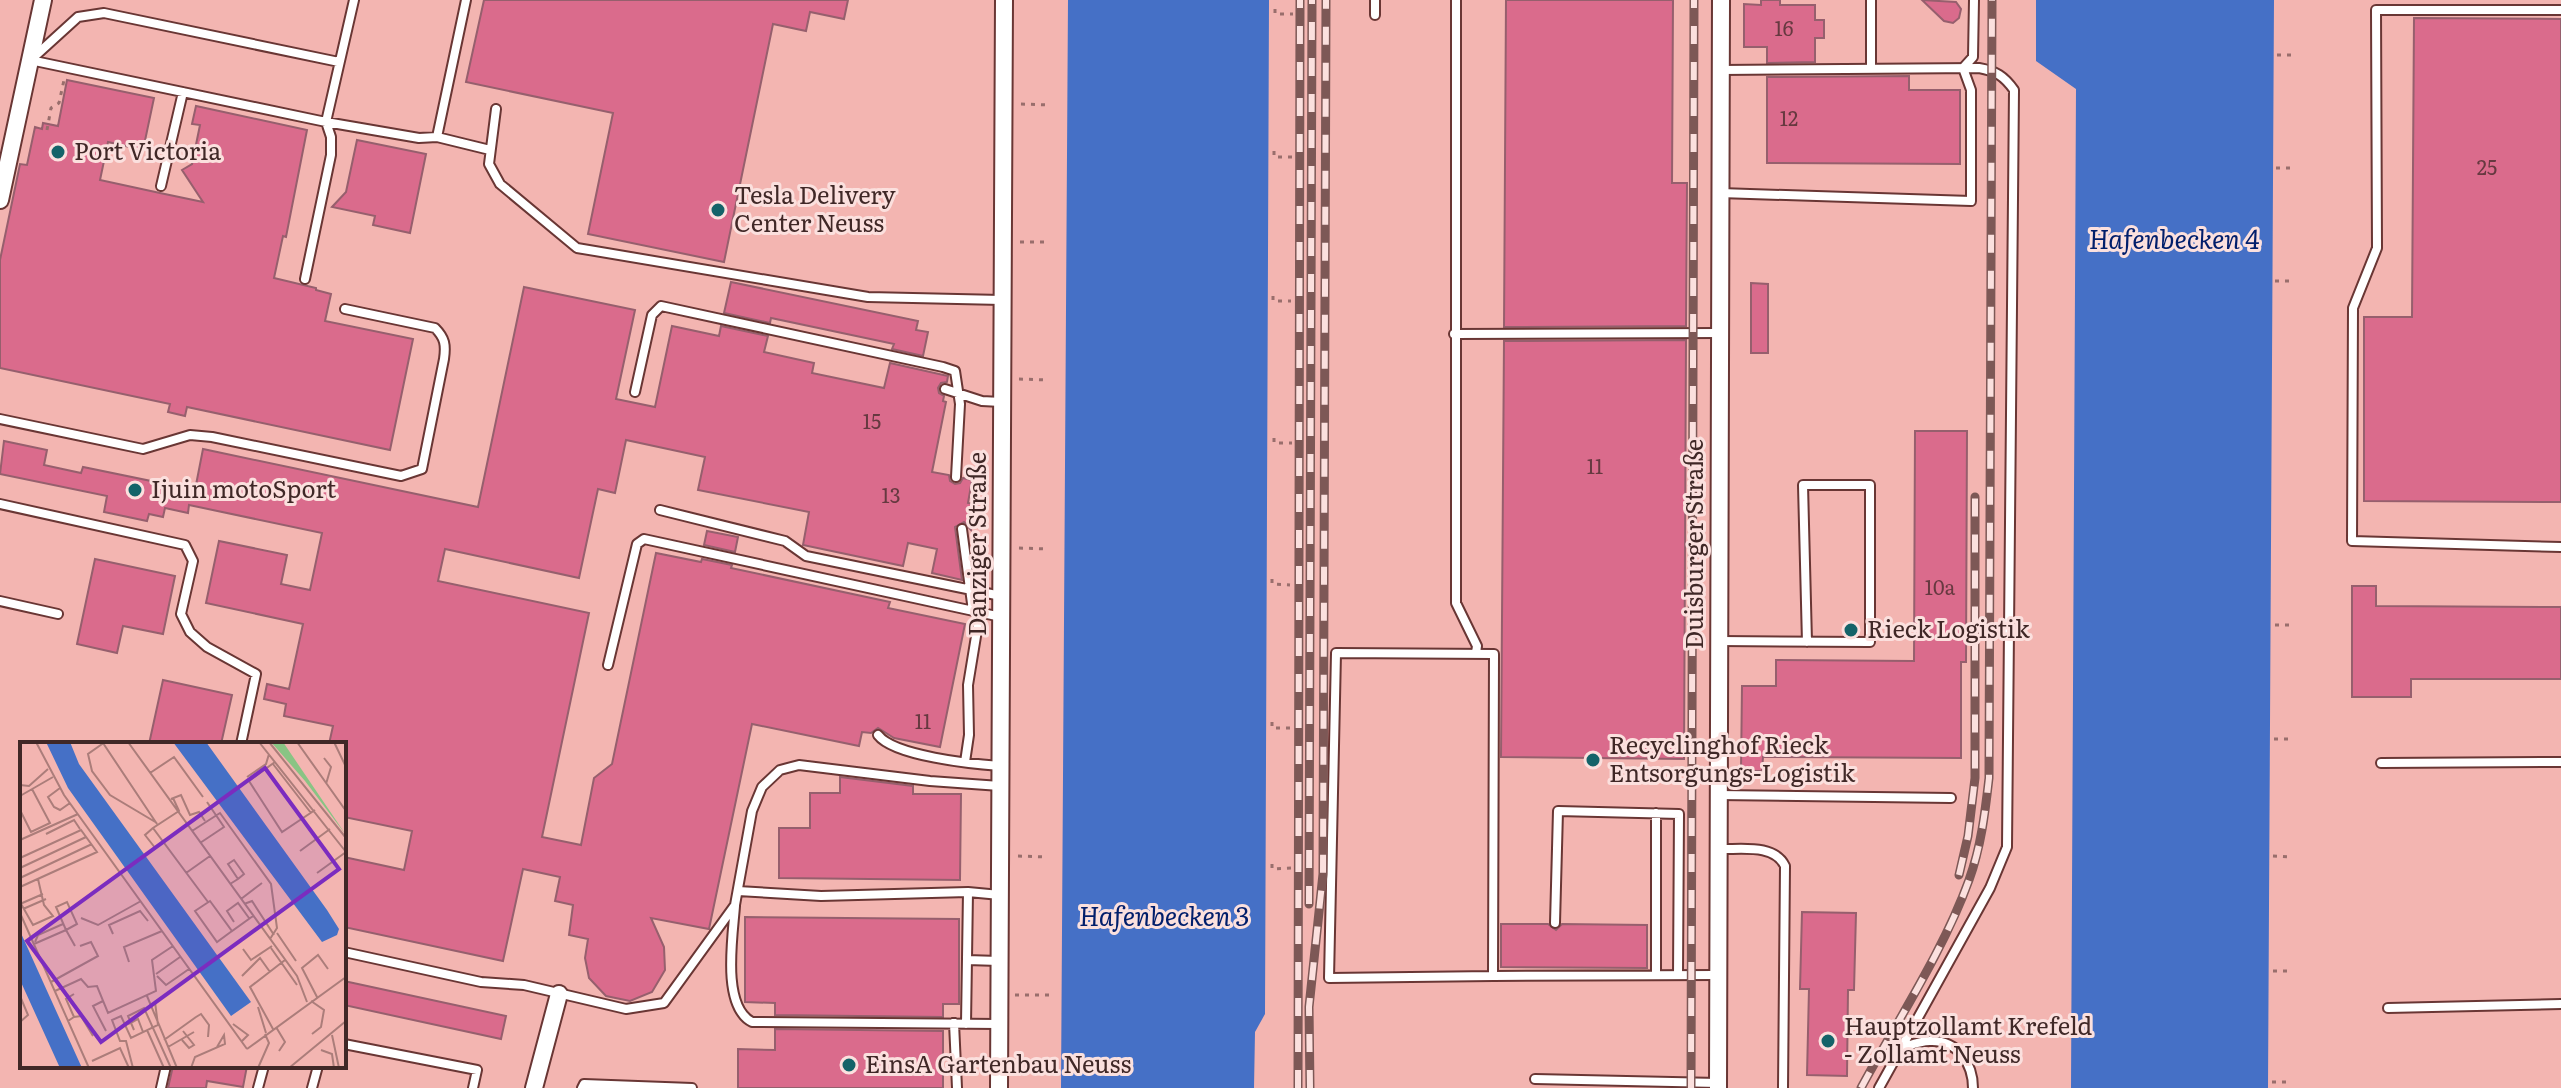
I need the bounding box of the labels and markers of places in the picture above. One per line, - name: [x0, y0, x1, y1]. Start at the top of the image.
- place label: Port Victoria: [74, 132, 221, 167]
- marker: Port Victoria: [49, 143, 67, 161]
- place label: Tesla Delivery Center Neuss: [734, 176, 896, 239]
- marker: Tesla Delivery Center Neuss: [709, 201, 727, 219]
- place label: Ijuin motoSport: [151, 470, 337, 505]
- marker: Ijuin motoSport: [126, 481, 144, 499]
- place label: Rieck Logistik: [1867, 610, 2030, 645]
- marker: Rieck Logistik: [1842, 621, 1860, 639]
- place label: Recyclinghof Rieck Entsorgungs-Logistik: [1609, 726, 1855, 789]
- marker: Recyclinghof Rieck Entsorgungs-Logistik: [1584, 751, 1602, 769]
- place label: Hauptzollamt Krefeld - Zollamt Neuss: [1844, 1007, 2093, 1070]
- marker: Hauptzollamt Krefeld - Zollamt Neuss: [1819, 1032, 1837, 1050]
- place label: EinsA Gartenbau Neuss: [865, 1045, 1131, 1080]
- marker: EinsA Gartenbau Neuss: [840, 1056, 858, 1074]

